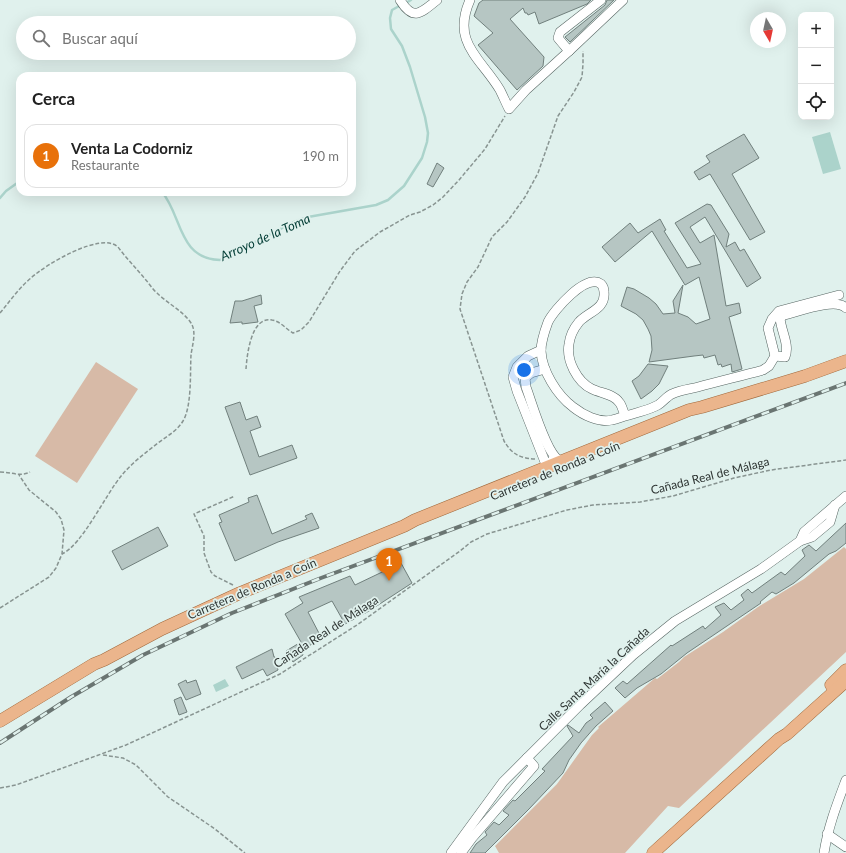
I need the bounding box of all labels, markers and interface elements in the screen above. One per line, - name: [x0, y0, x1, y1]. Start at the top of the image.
- north arrow: [750, 12, 786, 48]
- map controls: [798, 12, 834, 120]
- button: +: [798, 12, 834, 48]
- search box: [16, 16, 356, 60]
- icon: search: [30, 27, 52, 49]
- text: Buscar aquí: [62, 29, 138, 47]
- button: −: [798, 48, 834, 84]
- button: locate: [798, 84, 834, 120]
- text: Cerca: [32, 88, 75, 109]
- text: Venta La Codorniz: [71, 139, 193, 157]
- text: 1: [42, 148, 50, 164]
- text: 190 m: [302, 148, 339, 164]
- text: Restaurante: [71, 157, 139, 173]
- water label: Arroyo de la Toma: [217, 210, 313, 264]
- your location: [514, 360, 534, 380]
- street label: Carretera de Ronda a Coín: [488, 438, 622, 503]
- street label: Cañada Real de Málaga: [649, 453, 771, 498]
- pin: 1: [376, 548, 402, 581]
- street label: Carretera de Ronda a Coín: [185, 555, 318, 623]
- street label: Cañada Real de Málaga: [271, 592, 381, 671]
- street label: Calle Santa María la Cañada: [535, 623, 652, 734]

